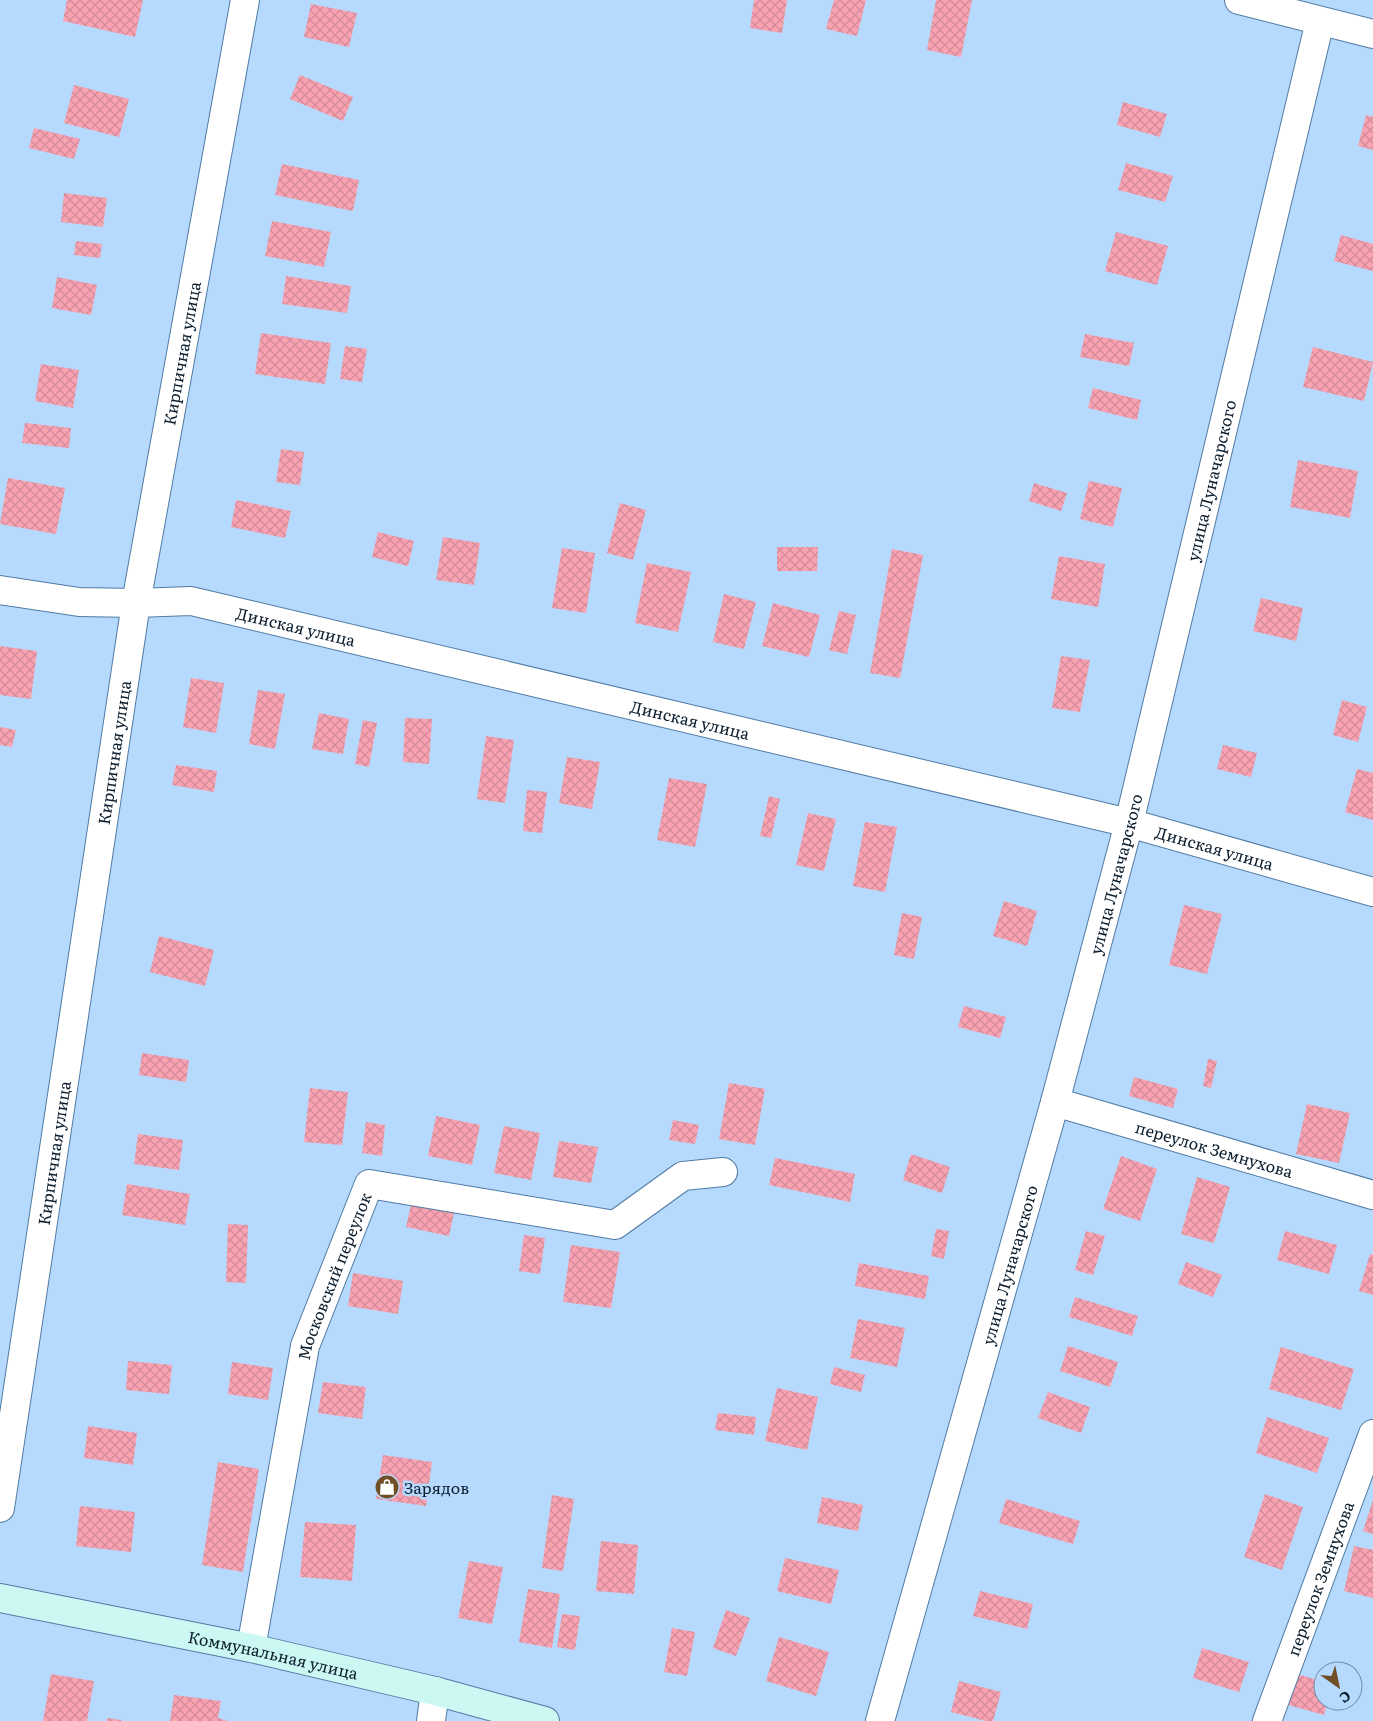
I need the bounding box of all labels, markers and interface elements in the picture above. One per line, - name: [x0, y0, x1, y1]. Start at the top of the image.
- street label: Кирпичная улица: [156, 279, 206, 427]
- street label: улица Луначарского: [1180, 397, 1241, 564]
- street label: Динская улица: [234, 600, 358, 652]
- street label: Кирпичная улица: [91, 678, 136, 826]
- street label: Динская улица: [628, 693, 753, 745]
- street label: улица Луначарского: [1083, 791, 1148, 957]
- street label: Динская улица: [1153, 819, 1277, 875]
- street label: Кирпичная улица: [31, 1079, 76, 1227]
- street label: переулок Земнухова: [1133, 1114, 1296, 1183]
- street label: улица Луначарского: [975, 1182, 1043, 1348]
- street label: Московский переулок: [291, 1188, 377, 1362]
- shop icon: Зарядов: [374, 1474, 400, 1500]
- place label: Зарядов: [404, 1475, 469, 1499]
- street label: переулок Земнухова: [1280, 1497, 1359, 1659]
- street label: Коммунальная улица: [186, 1624, 361, 1685]
- north arrow: [1313, 1661, 1363, 1711]
- text: С: [1336, 1687, 1355, 1709]

